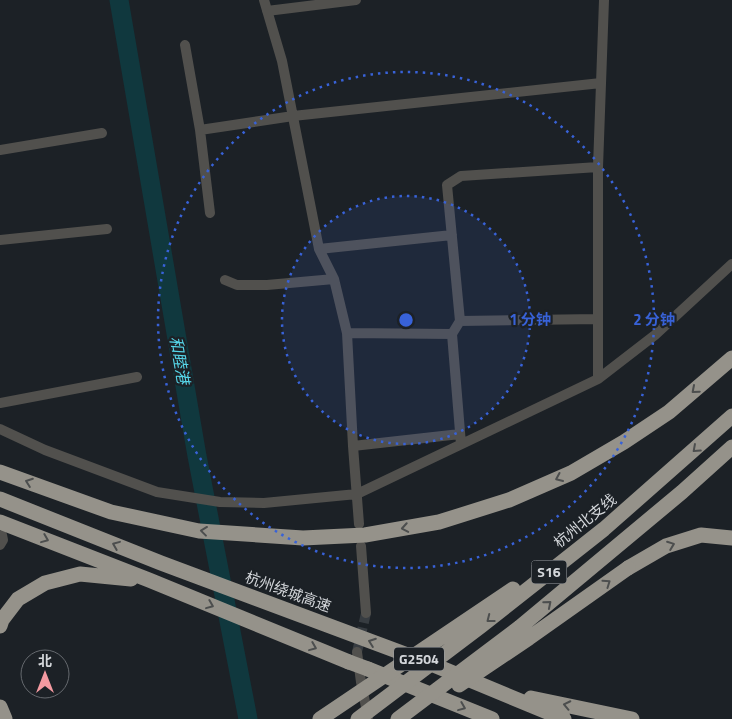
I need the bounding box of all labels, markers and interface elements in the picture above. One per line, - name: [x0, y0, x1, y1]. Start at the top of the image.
- text: 1 分钟: [509, 308, 551, 331]
- text: 2 分钟: [633, 308, 675, 331]
- centre of rings: [397, 311, 415, 329]
- water label: 和睦港: [164, 334, 196, 388]
- one-way arrow: [692, 384, 701, 393]
- one-way arrow: [692, 443, 701, 452]
- one-way arrow: [555, 472, 564, 482]
- one-way arrow: [25, 478, 33, 488]
- street label: 杭州北支线: [548, 488, 621, 553]
- one-way arrow: [401, 522, 410, 532]
- one-way arrow: [199, 526, 207, 537]
- one-way arrow: [40, 533, 49, 544]
- one-way arrow: [112, 541, 121, 551]
- one-way arrow: [666, 541, 675, 551]
- road number: S16: [532, 560, 566, 584]
- street label: 杭州绕城高速: [242, 565, 334, 618]
- one-way arrow: [601, 580, 611, 589]
- one-way arrow: [205, 599, 214, 609]
- one-way arrow: [542, 601, 551, 610]
- one-way arrow: [486, 613, 495, 622]
- one-way arrow: [368, 638, 377, 648]
- one-way arrow: [308, 641, 317, 651]
- road number: G2504: [394, 648, 444, 671]
- north arrow: [20, 649, 70, 699]
- text: 北: [38, 650, 52, 671]
- one-way arrow: [457, 701, 466, 711]
- one-way arrow: [563, 701, 571, 711]

